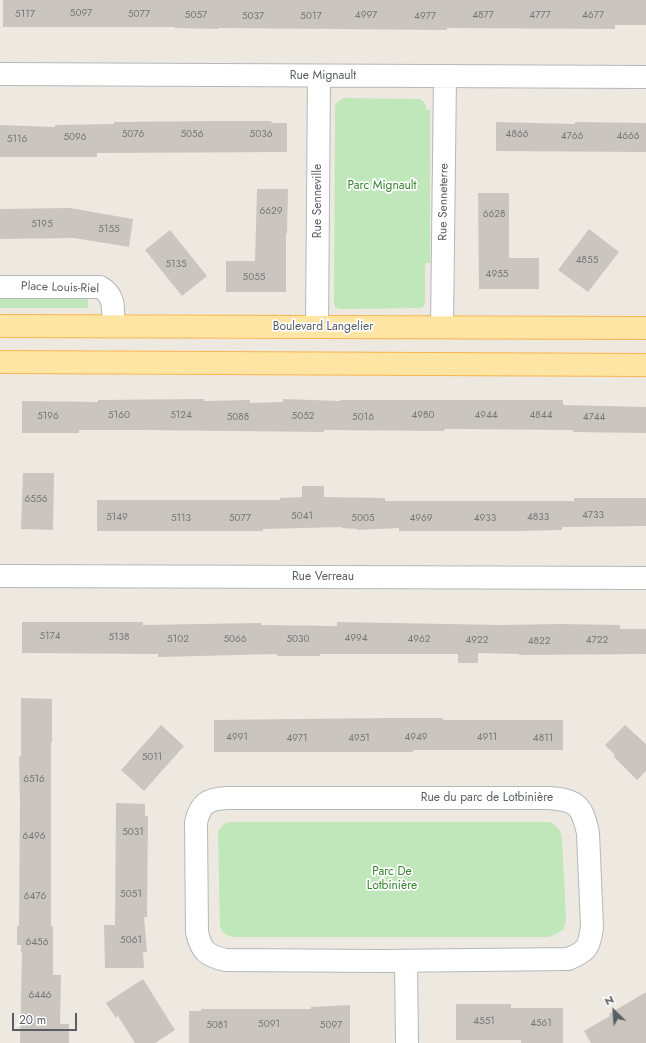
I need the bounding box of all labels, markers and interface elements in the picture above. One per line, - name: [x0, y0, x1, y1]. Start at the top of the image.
- house number: 5097: [70, 8, 92, 20]
- house number: 5117: [15, 9, 35, 21]
- house number: 5077: [128, 9, 150, 21]
- house number: 5057: [185, 10, 207, 22]
- house number: 4997: [355, 10, 377, 22]
- house number: 4877: [472, 10, 494, 22]
- house number: 4777: [529, 10, 551, 22]
- house number: 4677: [582, 10, 604, 22]
- house number: 5037: [242, 11, 264, 23]
- house number: 5017: [300, 11, 322, 23]
- house number: 4977: [414, 11, 436, 23]
- street label: Rue Mignault: [290, 69, 356, 83]
- house number: 5076: [122, 129, 144, 141]
- house number: 5056: [180, 129, 204, 141]
- house number: 5036: [250, 129, 272, 141]
- house number: 4866: [506, 129, 528, 141]
- house number: 4766: [561, 131, 583, 143]
- house number: 4666: [616, 131, 640, 143]
- house number: 5096: [63, 132, 87, 144]
- house number: 5116: [7, 134, 27, 146]
- street label: Rue Senneterre: [436, 163, 452, 241]
- street label: Rue Senneville: [311, 164, 325, 238]
- park label: Parc Mignault: [348, 179, 416, 193]
- house number: 6629: [260, 206, 282, 218]
- house number: 6628: [483, 209, 505, 221]
- house number: 5195: [31, 219, 53, 231]
- house number: 5155: [98, 224, 120, 236]
- house number: 4855: [576, 255, 598, 267]
- house number: 5135: [165, 259, 187, 271]
- house number: 4955: [486, 269, 508, 281]
- house number: 5055: [243, 272, 265, 284]
- street label: Place Louis-Riel: [21, 279, 99, 297]
- street label: Boulevard Langelier: [273, 320, 373, 334]
- house number: 5160: [108, 410, 130, 422]
- house number: 5124: [170, 410, 192, 422]
- house number: 4980: [411, 410, 435, 422]
- house number: 4944: [474, 410, 498, 422]
- house number: 4844: [530, 410, 552, 422]
- house number: 5196: [37, 411, 59, 423]
- house number: 5052: [292, 411, 314, 423]
- house number: 5088: [227, 412, 249, 424]
- house number: 5016: [352, 412, 374, 424]
- house number: 4744: [583, 412, 605, 424]
- house number: 6556: [25, 494, 47, 506]
- house number: 4733: [582, 510, 604, 522]
- house number: 5041: [291, 511, 313, 523]
- house number: 5149: [106, 512, 128, 524]
- house number: 4833: [527, 512, 549, 524]
- house number: 5113: [171, 513, 191, 525]
- house number: 5077: [229, 513, 251, 525]
- house number: 5005: [351, 513, 375, 525]
- house number: 4969: [409, 513, 433, 525]
- house number: 4933: [474, 513, 496, 525]
- street label: Rue Verreau: [292, 570, 354, 584]
- house number: 5174: [39, 631, 61, 643]
- house number: 5138: [108, 632, 130, 644]
- house number: 4994: [344, 633, 368, 645]
- house number: 5102: [167, 634, 189, 646]
- house number: 5066: [223, 634, 247, 646]
- house number: 5030: [286, 634, 310, 646]
- house number: 4962: [407, 634, 431, 646]
- house number: 4922: [466, 635, 488, 647]
- house number: 4722: [586, 635, 608, 647]
- house number: 4822: [528, 636, 550, 648]
- house number: 4991: [226, 732, 248, 744]
- house number: 4949: [404, 732, 428, 744]
- house number: 4911: [477, 732, 497, 744]
- house number: 4971: [286, 733, 308, 745]
- house number: 4951: [348, 733, 370, 745]
- house number: 4811: [533, 733, 553, 745]
- house number: 5011: [142, 752, 162, 764]
- house number: 6516: [23, 774, 45, 786]
- street label: Rue du parc de Lotbinière: [421, 791, 553, 805]
- house number: 5031: [122, 827, 144, 839]
- house number: 6496: [22, 831, 46, 843]
- park label: Parc De Lotbinière: [367, 865, 417, 893]
- house number: 5051: [120, 889, 142, 901]
- house number: 6476: [24, 891, 46, 903]
- house number: 5061: [120, 935, 142, 947]
- house number: 6456: [26, 937, 48, 949]
- house number: 6446: [28, 990, 52, 1002]
- north arrow: [594, 991, 634, 1031]
- text: N: [602, 991, 616, 1009]
- scale bar: [14, 1005, 79, 1031]
- text: 20 m: [19, 1011, 46, 1029]
- house number: 4551: [473, 1016, 495, 1028]
- house number: 4561: [530, 1018, 552, 1030]
- house number: 5091: [258, 1019, 280, 1031]
- house number: 5081: [206, 1020, 228, 1032]
- house number: 5097: [320, 1020, 342, 1032]

